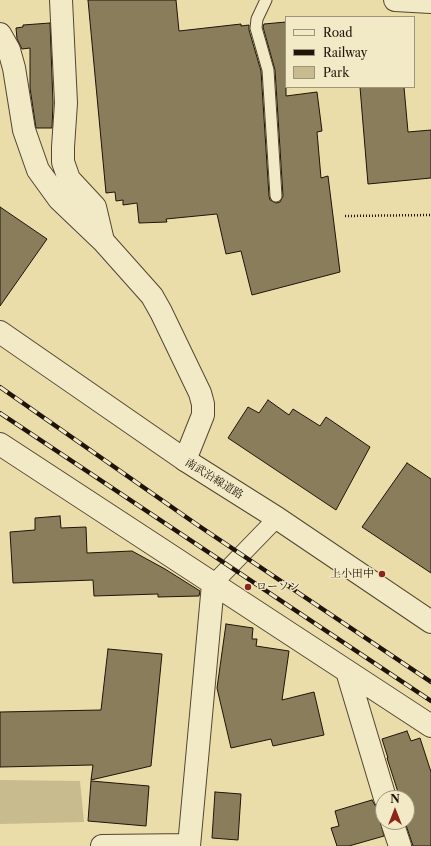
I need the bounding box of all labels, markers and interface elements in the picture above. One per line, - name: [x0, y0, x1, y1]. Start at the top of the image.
- legend: [285, 16, 415, 88]
- text: Road: [323, 25, 353, 40]
- text: Railway: [323, 45, 368, 60]
- text: Park: [323, 65, 349, 80]
- street label: 南武沿線道路: [183, 456, 245, 502]
- place label: 上小田中: [330, 567, 374, 581]
- marker: 上小田中: [377, 569, 387, 579]
- place label: ローソン: [256, 580, 300, 594]
- marker: ローソン: [243, 582, 253, 592]
- north arrow: [375, 790, 415, 830]
- text: N: [390, 792, 400, 806]

